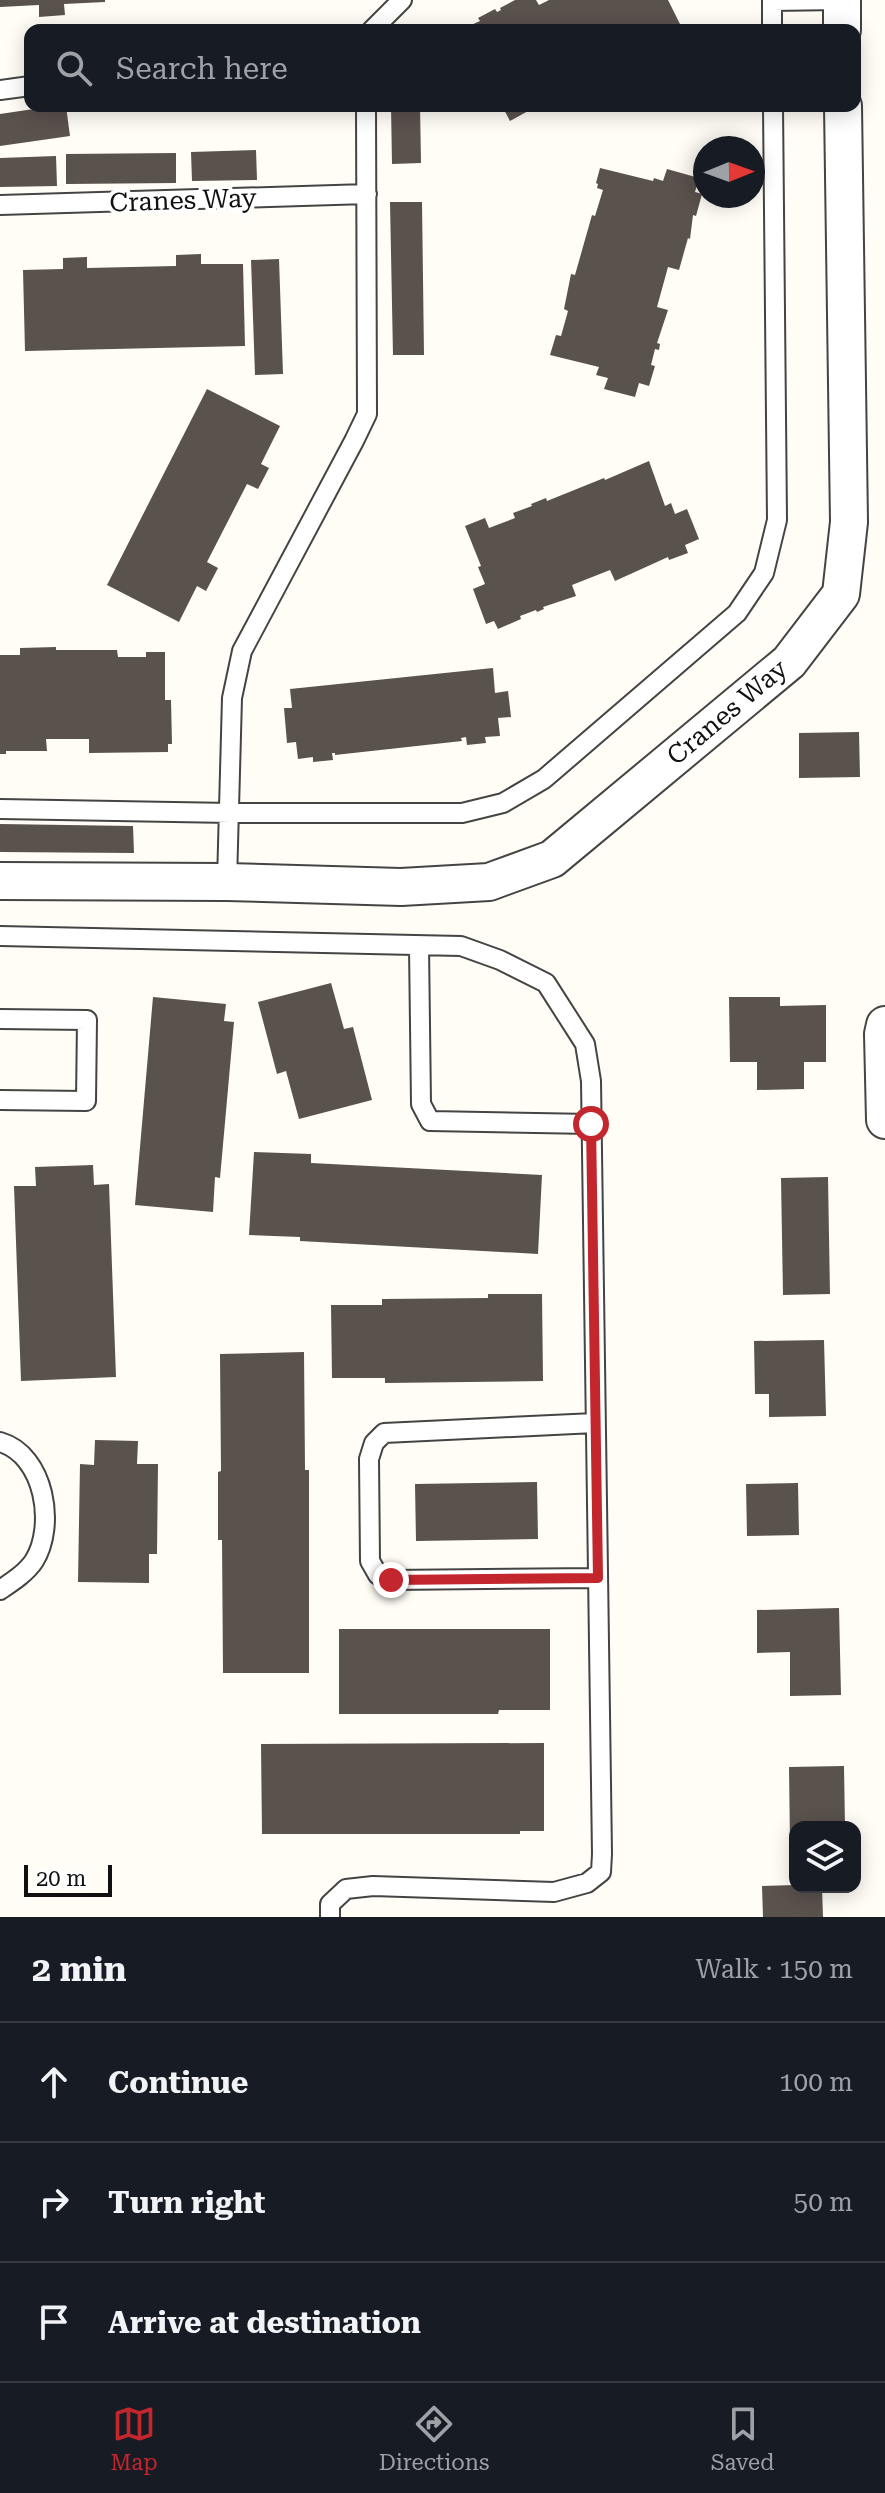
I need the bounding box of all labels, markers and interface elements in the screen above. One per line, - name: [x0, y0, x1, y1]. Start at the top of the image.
- search box: [24, 24, 861, 112]
- icon: search: [52, 46, 96, 90]
- text: Search here: [116, 51, 288, 86]
- north arrow: [693, 136, 765, 208]
- street label: Cranes Way: [109, 182, 258, 218]
- street label: Cranes Way: [661, 653, 794, 771]
- route start: [573, 1106, 609, 1142]
- route end: [373, 1562, 409, 1598]
- map controls: [789, 1821, 861, 1893]
- button: layers: [789, 1821, 861, 1893]
- scale bar: [24, 1861, 112, 1897]
- text: 20 m: [36, 1866, 86, 1891]
- text: 2 min: [32, 1949, 127, 1989]
- text: Walk · 150 m: [695, 1954, 853, 1984]
- icon: ahead: [32, 2060, 76, 2104]
- text: Continue: [108, 2065, 248, 2100]
- text: 100 m: [779, 2067, 853, 2097]
- icon: right: [32, 2180, 76, 2224]
- text: Turn right: [108, 2185, 265, 2220]
- text: 50 m: [794, 2187, 853, 2217]
- icon: arrive: [32, 2300, 76, 2344]
- text: Arrive at destination: [108, 2305, 421, 2340]
- tab: Map: [111, 2402, 158, 2475]
- tab: Directions: [379, 2402, 489, 2475]
- tab: Saved: [711, 2402, 774, 2475]

